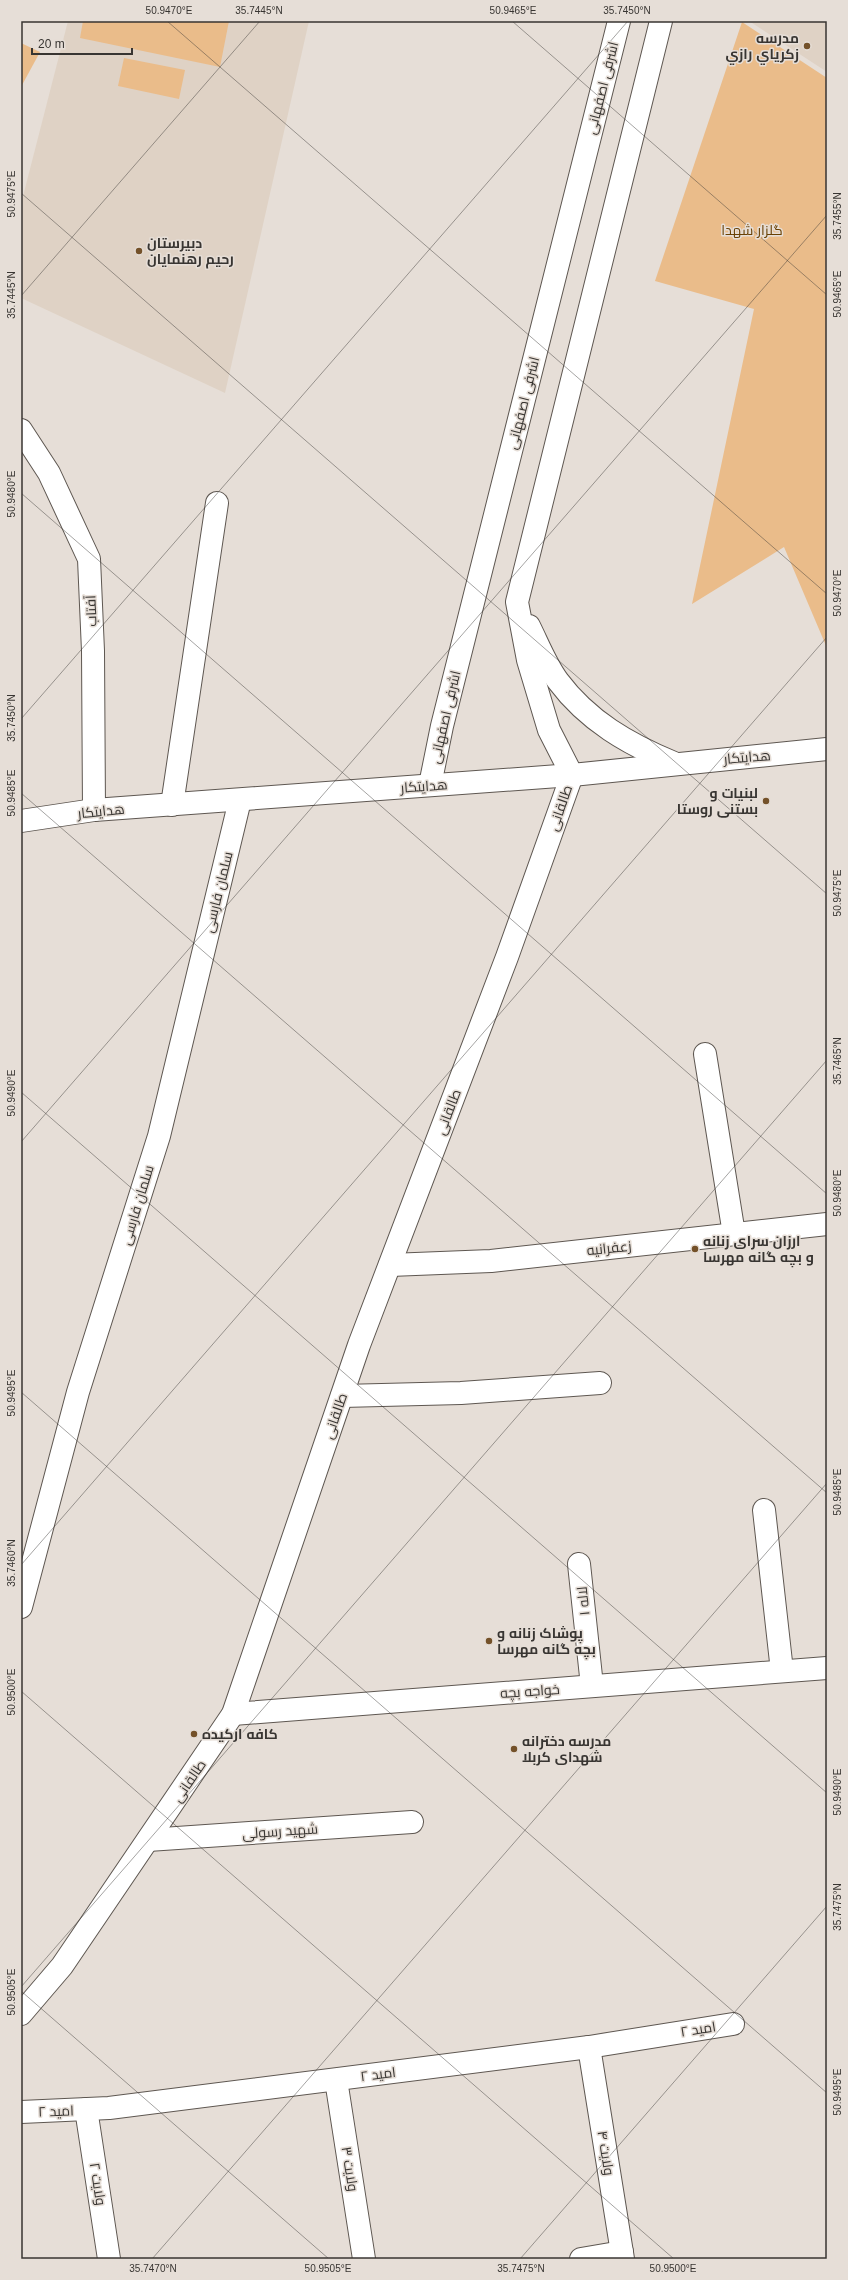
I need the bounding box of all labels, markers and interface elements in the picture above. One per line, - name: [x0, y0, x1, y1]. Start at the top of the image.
- text: 50.9470°E: [146, 5, 193, 16]
- text: 35.7445°N: [235, 5, 283, 16]
- text: 50.9465°E: [490, 5, 537, 16]
- text: 35.7450°N: [603, 5, 651, 16]
- scale bar: [32, 30, 132, 56]
- place label: مدرسه زكرياي رازي: [726, 30, 799, 65]
- text: 20 m: [38, 37, 65, 51]
- street label: اشرفی اصفهانی: [583, 40, 621, 136]
- marker: مدرسه زكرياي رازي: [802, 41, 812, 51]
- text: 50.9475°E: [6, 170, 17, 217]
- text: 35.7455°N: [832, 192, 843, 240]
- park label: گلزار شهدا: [721, 222, 783, 238]
- place label: دبیرستان رحیم رهنمایان: [147, 235, 234, 269]
- marker: دبیرستان رحیم رهنمایان: [134, 246, 144, 256]
- text: 50.9465°E: [832, 270, 843, 317]
- text: 35.7445°N: [6, 271, 17, 319]
- street label: اشرفی اصفهانی: [504, 355, 542, 451]
- text: 50.9480°E: [6, 470, 17, 517]
- text: 50.9470°E: [832, 569, 843, 616]
- street label: آفتاب: [82, 595, 100, 627]
- street label: اشرفی اصفهانی: [427, 669, 463, 765]
- text: 35.7450°N: [6, 694, 17, 742]
- street label: هدایتکار: [722, 747, 771, 767]
- text: 50.9485°E: [6, 769, 17, 816]
- street label: هدایتکار: [399, 776, 448, 796]
- street label: طالقانی: [545, 783, 575, 833]
- place label: لبنیات و بستنی روستا: [677, 785, 758, 818]
- marker: لبنیات و بستنی روستا: [761, 796, 771, 806]
- street label: هدایتکار: [76, 801, 125, 822]
- street label: سلمان فارسی: [200, 850, 236, 934]
- text: 50.9475°E: [832, 869, 843, 916]
- text: 35.7465°N: [832, 1037, 843, 1085]
- text: 50.9490°E: [6, 1069, 17, 1116]
- street label: طالقانی: [432, 1087, 464, 1137]
- street label: سلمان فارسی: [117, 1163, 157, 1247]
- text: 50.9480°E: [832, 1169, 843, 1216]
- place label: ارزان سرای زنانه و بچه گانه مهرسا: [703, 1233, 814, 1268]
- street label: زعفرانیه: [586, 1238, 632, 1258]
- marker: ارزان سرای زنانه و بچه گانه مهرسا: [690, 1244, 700, 1254]
- text: 50.9495°E: [6, 1369, 17, 1416]
- street label: طالقانی: [320, 1391, 350, 1441]
- text: 50.9485°E: [832, 1468, 843, 1515]
- text: 35.7460°N: [6, 1539, 17, 1587]
- street label: لاله ۱: [574, 1586, 592, 1616]
- place label: پوشاک زنانه و بچه گانه مهرسا: [497, 1625, 596, 1660]
- marker: پوشاک زنانه و بچه گانه مهرسا: [484, 1636, 494, 1646]
- text: 50.9500°E: [6, 1668, 17, 1715]
- street label: خواجه بچه: [500, 1681, 560, 1703]
- place label: کافه ارکیده: [202, 1726, 278, 1742]
- marker: کافه ارکیده: [189, 1729, 199, 1739]
- place label: مدرسه دخترانه شهدای کربلا: [522, 1733, 611, 1766]
- marker: مدرسه دخترانه شهدای کربلا: [509, 1744, 519, 1754]
- street label: طالقانی: [169, 1757, 209, 1805]
- text: 50.9490°E: [832, 1768, 843, 1815]
- street label: شهید رسولی: [242, 1820, 318, 1842]
- text: 35.7475°N: [832, 1883, 843, 1931]
- text: 50.9505°E: [6, 1968, 17, 2015]
- street label: امید ۲: [679, 2018, 717, 2040]
- street label: امید ۲: [359, 2064, 397, 2084]
- text: 50.9495°E: [832, 2068, 843, 2115]
- street label: امید ۲: [38, 2102, 74, 2120]
- street label: ولایت ۴: [595, 2130, 617, 2176]
- street label: ولایت ۳: [339, 2145, 361, 2193]
- street label: ولایت ۲: [87, 2161, 109, 2207]
- text: 35.7470°N: [129, 2263, 177, 2274]
- text: 50.9505°E: [305, 2263, 352, 2274]
- text: 35.7475°N: [497, 2263, 545, 2274]
- text: 50.9500°E: [650, 2263, 697, 2274]

